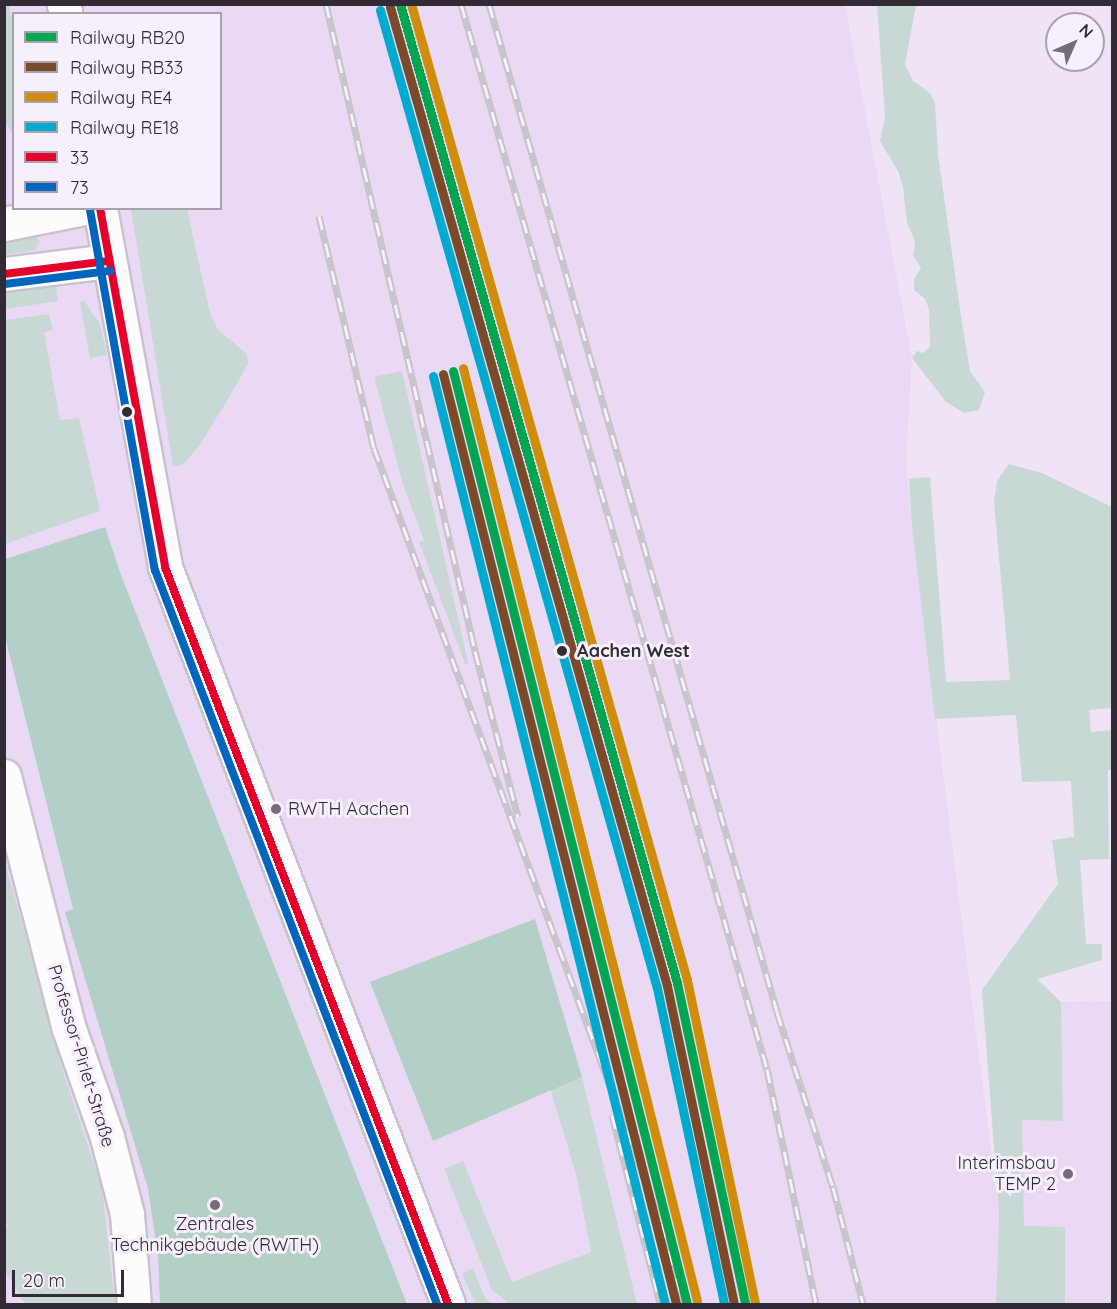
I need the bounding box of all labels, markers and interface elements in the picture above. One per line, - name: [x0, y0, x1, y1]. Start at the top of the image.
- legend: [12, 12, 222, 210]
- north arrow: [1045, 12, 1105, 72]
- text: N: [1075, 19, 1098, 42]
- text: Railway RB20: [70, 26, 185, 49]
- text: Railway RB33: [70, 56, 183, 79]
- text: Railway RE4: [70, 86, 172, 109]
- text: Railway RE18: [70, 116, 179, 139]
- text: 33: [70, 146, 89, 169]
- text: 73: [70, 176, 89, 199]
- unlabelled marker: [121, 406, 133, 418]
- place label: Aachen West: [577, 640, 690, 662]
- marker: Aachen West: [552, 641, 572, 661]
- place label: RWTH Aachen: [288, 798, 409, 820]
- marker: RWTH Aachen: [269, 802, 283, 816]
- street label: Professor-Pirlet-Straße: [43, 962, 119, 1150]
- place label: Interimsbau TEMP 2: [957, 1153, 1056, 1196]
- marker: Interimsbau TEMP 2: [1061, 1167, 1075, 1181]
- marker: Zentrales Technikgebäude (RWTH): [208, 1198, 222, 1212]
- place label: Zentrales Technikgebäude (RWTH): [111, 1214, 319, 1256]
- scale bar: [15, 1258, 128, 1296]
- text: 20 m: [23, 1269, 65, 1292]

